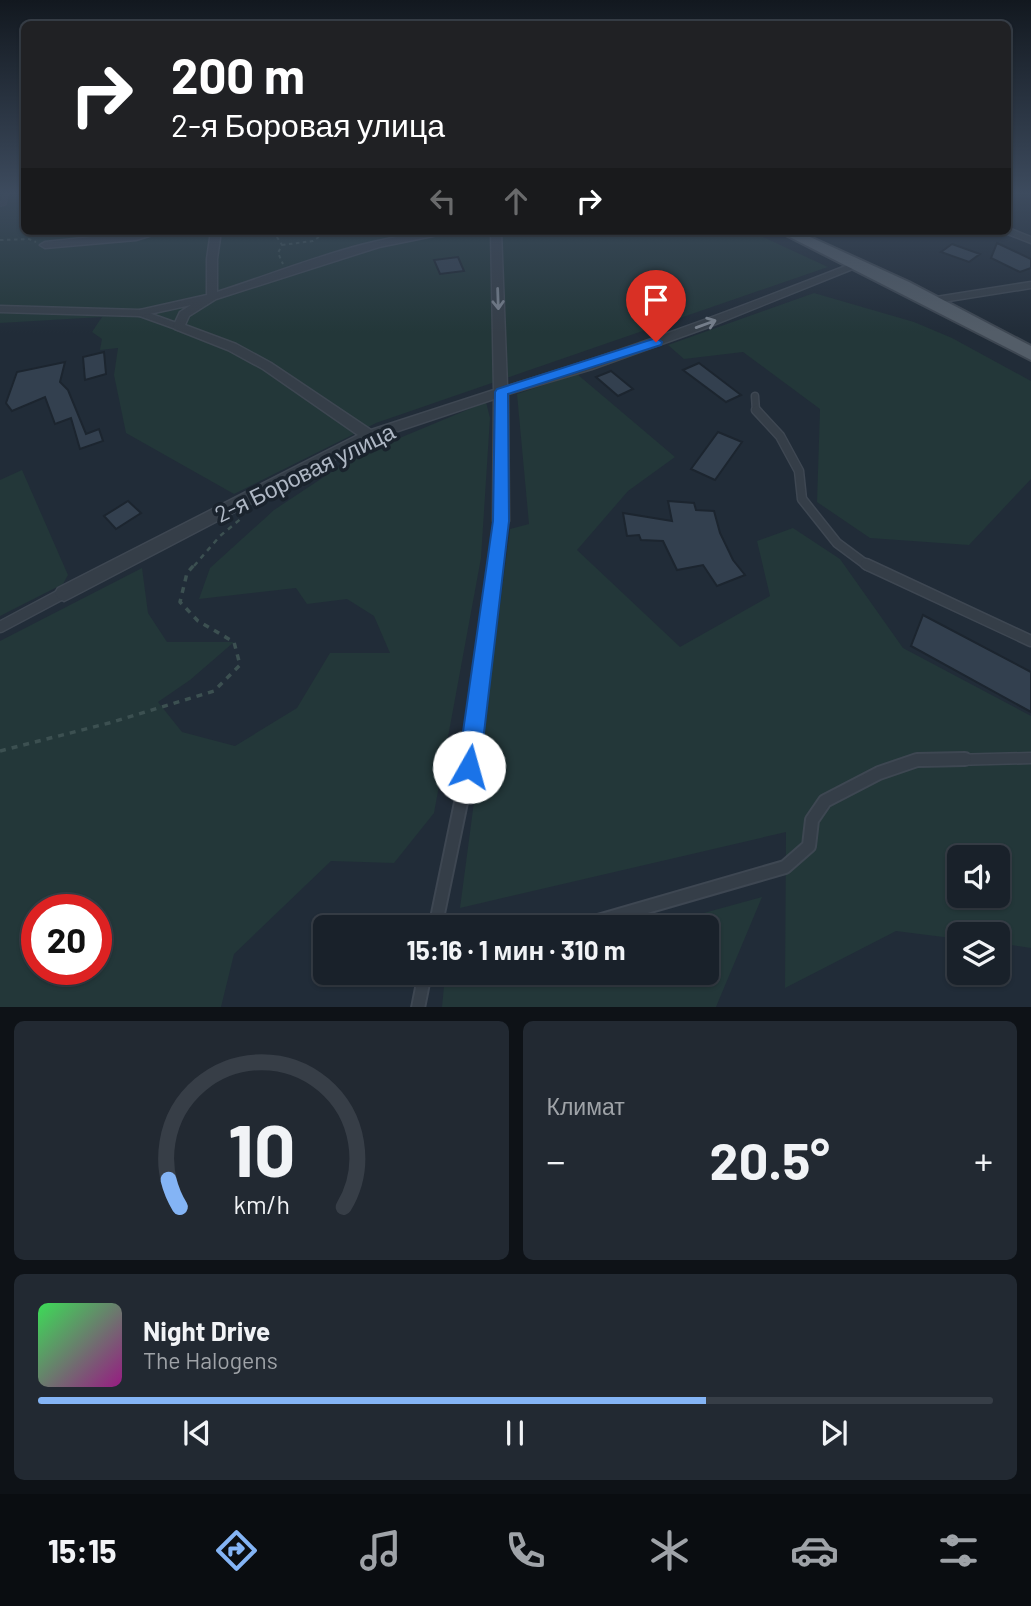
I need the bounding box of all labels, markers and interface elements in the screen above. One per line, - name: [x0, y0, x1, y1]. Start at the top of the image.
- text: 200 m: [171, 45, 305, 104]
- icon: right: [56, 49, 147, 140]
- text: 2-я Боровая улица: [171, 105, 445, 143]
- icon: left: [424, 182, 462, 220]
- icon: ahead: [497, 182, 535, 220]
- icon: right: [570, 182, 608, 220]
- pin: [626, 270, 686, 342]
- icon: arrive: [637, 281, 675, 319]
- one-way arrow: [491, 287, 505, 310]
- one-way arrow: [694, 317, 716, 330]
- street label: 2-я Боровая улица: [210, 416, 399, 528]
- position arrow: [432, 730, 506, 804]
- map controls: [947, 845, 1010, 985]
- button: sound: [947, 845, 1010, 908]
- speed limit sign: 20: [21, 894, 112, 985]
- button: layers: [947, 922, 1010, 985]
- text: 15:16 · 1 мин · 310 m: [406, 934, 626, 965]
- text: Климат: [547, 1092, 625, 1120]
- text: 10: [228, 1104, 295, 1192]
- text: 20.5°: [710, 1128, 830, 1190]
- text: −: [547, 1137, 566, 1183]
- text: +: [974, 1137, 993, 1183]
- text: km/h: [233, 1188, 290, 1218]
- text: Night Drive: [143, 1315, 270, 1346]
- text: The Halogens: [143, 1346, 278, 1374]
- icon: previous: [178, 1414, 216, 1452]
- icon: pause: [496, 1414, 534, 1452]
- icon: next: [815, 1414, 853, 1452]
- icon: directions: [212, 1526, 261, 1575]
- icon: music: [356, 1526, 405, 1575]
- icon: phone: [501, 1526, 550, 1575]
- icon: climate: [645, 1526, 694, 1575]
- icon: car: [790, 1526, 839, 1575]
- icon: filters: [934, 1526, 983, 1575]
- text: 15:15: [48, 1531, 117, 1569]

